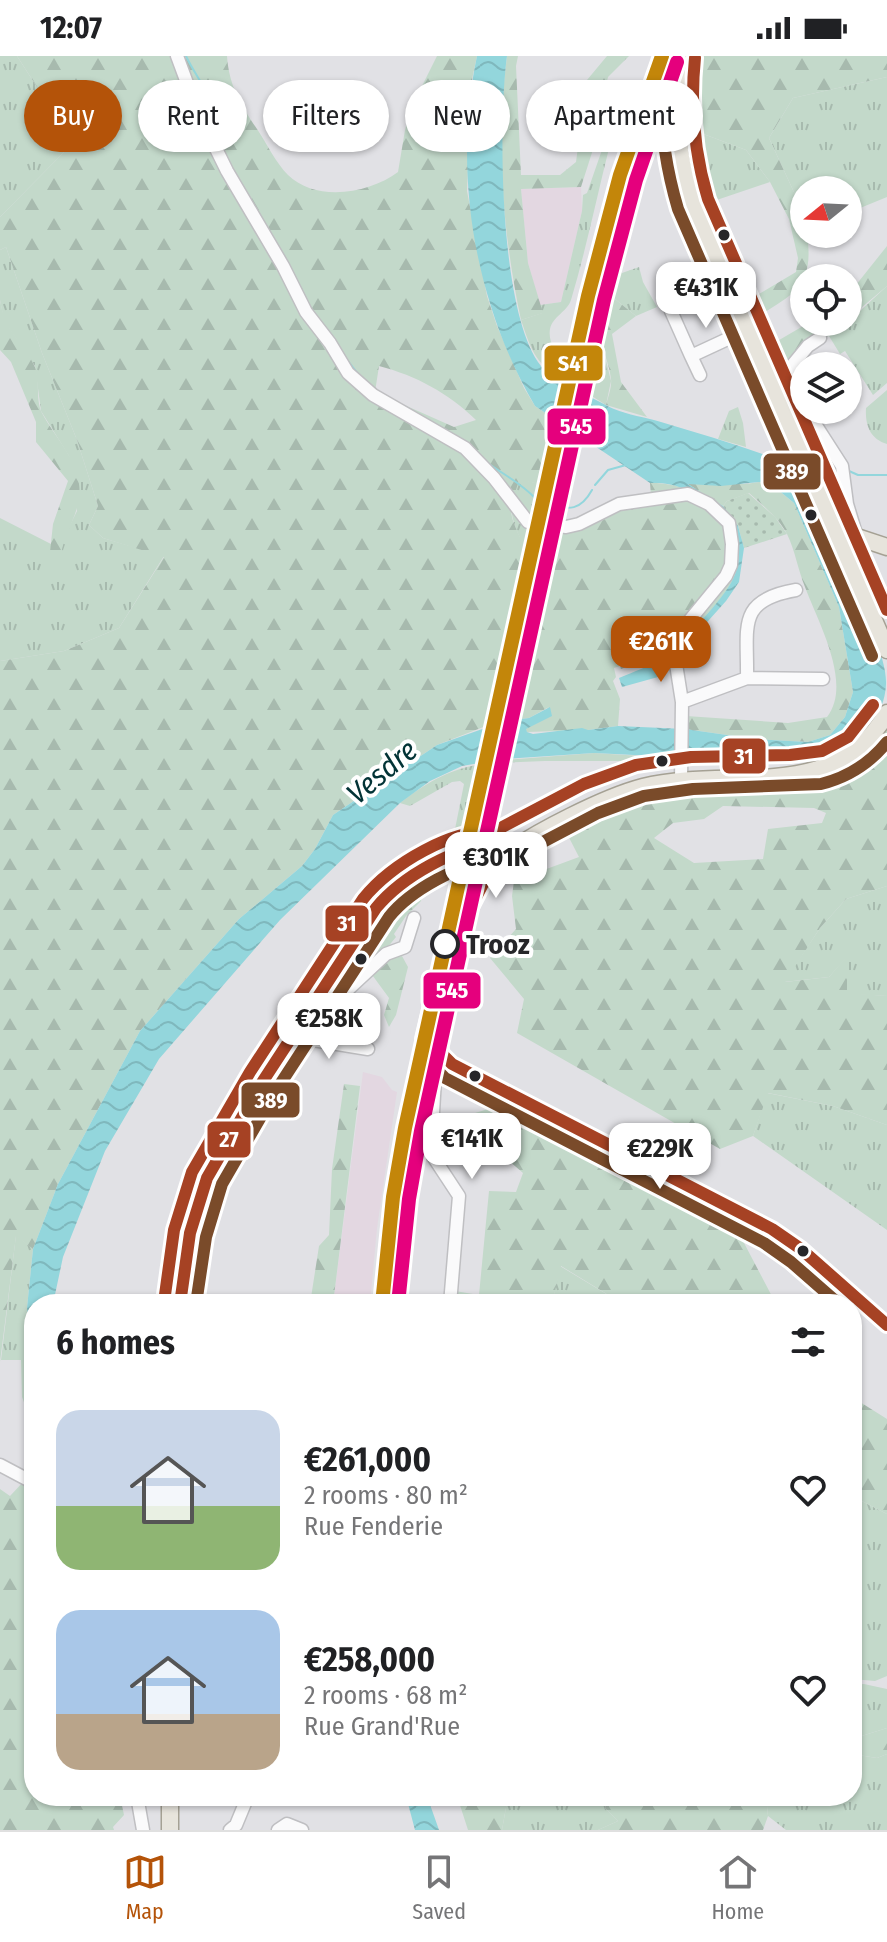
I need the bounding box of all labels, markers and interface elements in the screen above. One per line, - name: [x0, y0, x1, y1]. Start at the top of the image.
- text: 12:07: [40, 10, 102, 46]
- chip: Buy: [24, 80, 122, 152]
- chip: Rent: [138, 80, 247, 152]
- chip: Filters: [263, 80, 389, 152]
- chip: New: [405, 80, 510, 152]
- chip: Apartment: [526, 80, 703, 152]
- north arrow: [790, 176, 862, 248]
- map controls: [790, 176, 862, 424]
- unlabelled marker: [716, 227, 732, 243]
- pin: €431K: [650, 262, 762, 330]
- button: locate: [790, 264, 862, 336]
- text: €431K: [674, 272, 738, 303]
- line badge: S41: [543, 344, 604, 382]
- text: S41: [558, 350, 588, 377]
- button: layers: [790, 352, 862, 424]
- line badge: 545: [546, 407, 607, 446]
- text: 545: [560, 413, 593, 440]
- line badge: 389: [762, 452, 822, 491]
- text: 389: [774, 458, 809, 485]
- unlabelled marker: [803, 507, 819, 523]
- pin: €261K: [605, 616, 717, 684]
- text: €261K: [629, 626, 693, 657]
- water label: Vesdre: [339, 732, 425, 812]
- line badge: 31: [721, 737, 767, 775]
- text: 31: [733, 743, 754, 770]
- unlabelled marker: [654, 753, 670, 769]
- pin: €301K: [440, 832, 552, 900]
- text: €301K: [463, 842, 529, 873]
- line badge: 31: [324, 904, 370, 943]
- text: 31: [336, 910, 357, 937]
- place label: Trooz: [466, 928, 530, 961]
- marker: Trooz: [431, 930, 459, 958]
- unlabelled marker: [353, 951, 369, 967]
- line badge: 545: [422, 971, 482, 1010]
- text: 545: [436, 977, 469, 1004]
- pin: €258K: [273, 993, 385, 1061]
- text: €258K: [295, 1003, 363, 1034]
- unlabelled marker: [467, 1068, 483, 1084]
- line badge: 389: [240, 1081, 301, 1119]
- text: 389: [253, 1087, 288, 1114]
- pin: €141K: [416, 1113, 528, 1181]
- line badge: 27: [206, 1120, 252, 1159]
- text: €141K: [441, 1123, 503, 1154]
- pin: €229K: [604, 1123, 716, 1191]
- text: 27: [218, 1126, 239, 1153]
- text: €229K: [627, 1133, 693, 1164]
- unlabelled marker: [795, 1243, 811, 1259]
- icon: filters: [786, 1320, 830, 1364]
- text: 6 homes: [56, 1322, 175, 1363]
- text: €261,000: [304, 1439, 431, 1480]
- icon: home: [120, 1442, 216, 1538]
- icon: heart: [786, 1468, 830, 1512]
- text: 2 rooms · 80 m²: [304, 1480, 468, 1511]
- text: Rue Fenderie: [304, 1511, 443, 1542]
- text: €258,000: [304, 1639, 435, 1680]
- icon: home: [120, 1642, 216, 1738]
- icon: heart: [786, 1668, 830, 1712]
- text: 2 rooms · 68 m²: [304, 1680, 467, 1711]
- text: Rue Grand'Rue: [304, 1711, 460, 1742]
- tab: Map: [123, 1850, 167, 1925]
- tab: Saved: [412, 1850, 466, 1925]
- tab: Home: [712, 1850, 764, 1925]

